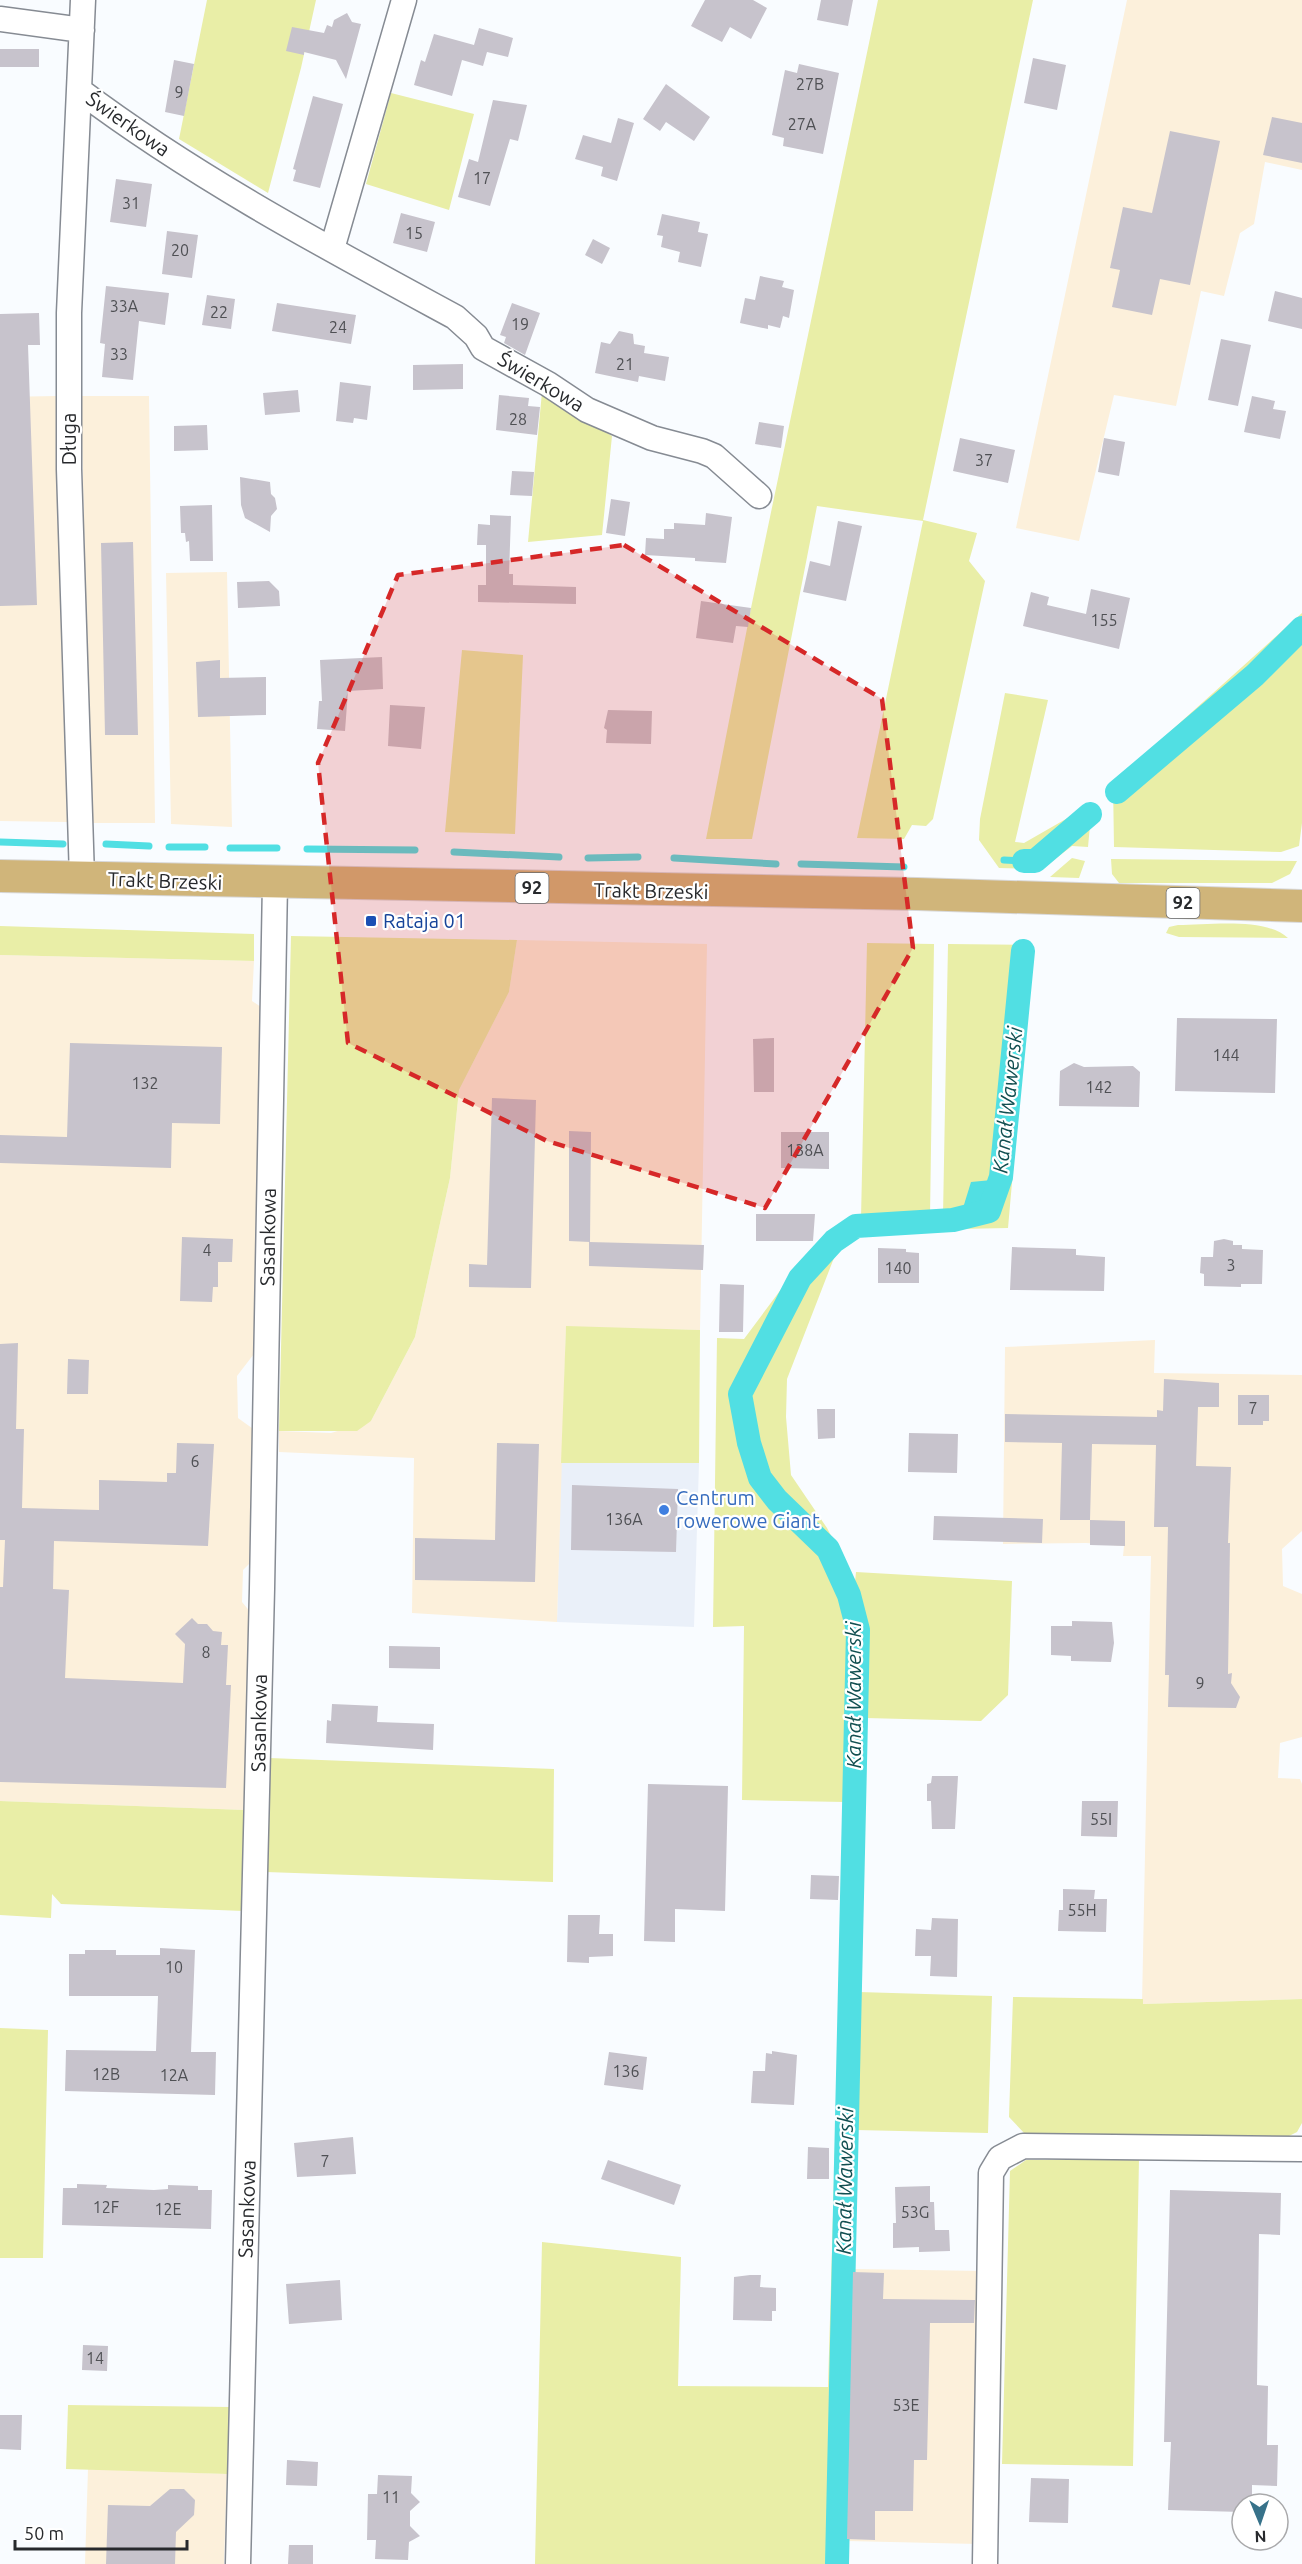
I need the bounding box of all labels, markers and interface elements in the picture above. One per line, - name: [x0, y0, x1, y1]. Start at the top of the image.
- house number: 27B: [796, 75, 824, 93]
- house number: 9: [174, 83, 184, 101]
- street label: Świerkowa: [82, 86, 174, 161]
- house number: 27A: [788, 115, 817, 133]
- house number: 17: [473, 169, 491, 187]
- house number: 31: [122, 194, 140, 212]
- house number: 15: [405, 224, 423, 242]
- house number: 20: [171, 241, 189, 259]
- house number: 33A: [110, 297, 139, 315]
- house number: 22: [210, 303, 228, 321]
- house number: 19: [511, 315, 529, 333]
- house number: 24: [329, 318, 347, 336]
- house number: 33: [110, 345, 128, 363]
- street label: Świerkowa: [494, 347, 589, 416]
- house number: 21: [616, 355, 634, 373]
- house number: 28: [509, 410, 527, 428]
- street label: Długa: [57, 413, 80, 465]
- house number: 37: [975, 451, 993, 469]
- house number: 155: [1090, 611, 1118, 629]
- street label: Trakt Brzeski: [107, 867, 223, 894]
- road number: 92: [516, 873, 548, 903]
- street label: Trakt Brzeski: [593, 878, 709, 903]
- road number: 92: [1166, 888, 1200, 918]
- place label: Rataja 01: [383, 909, 466, 932]
- marker: Rataja 01: [364, 914, 378, 928]
- water label: Kanał Wawerski: [987, 1025, 1027, 1174]
- house number: 144: [1212, 1046, 1240, 1064]
- house number: 132: [131, 1074, 159, 1092]
- house number: 142: [1085, 1078, 1113, 1096]
- house number: 138A: [786, 1141, 824, 1159]
- street label: Sasankowa: [255, 1188, 280, 1286]
- house number: 4: [202, 1241, 212, 1259]
- house number: 3: [1226, 1256, 1236, 1274]
- house number: 140: [884, 1259, 912, 1277]
- house number: 7: [1248, 1399, 1258, 1417]
- house number: 6: [190, 1452, 200, 1470]
- place label: Centrum rowerowe Giant: [676, 1486, 820, 1532]
- marker: Centrum rowerowe Giant: [657, 1503, 671, 1517]
- house number: 136A: [605, 1510, 643, 1528]
- water label: Kanał Wawerski: [841, 1621, 865, 1769]
- house number: 8: [201, 1643, 211, 1661]
- street label: Sasankowa: [246, 1674, 271, 1772]
- house number: 9: [1195, 1674, 1205, 1692]
- house number: 55I: [1090, 1810, 1112, 1828]
- house number: 55H: [1067, 1901, 1097, 1919]
- house number: 10: [165, 1958, 183, 1976]
- house number: 136: [612, 2062, 640, 2080]
- house number: 12B: [92, 2065, 120, 2083]
- house number: 12A: [160, 2066, 189, 2084]
- water label: Kanał Wawerski: [831, 2106, 857, 2255]
- house number: 7: [320, 2152, 330, 2170]
- street label: Sasankowa: [233, 2159, 260, 2259]
- house number: 12F: [93, 2198, 119, 2216]
- house number: 12E: [154, 2200, 182, 2218]
- house number: 53G: [901, 2203, 929, 2221]
- house number: 14: [86, 2349, 104, 2367]
- house number: 53E: [892, 2396, 920, 2414]
- house number: 11: [382, 2488, 400, 2506]
- north arrow: [1230, 2492, 1290, 2552]
- scale bar: [15, 2513, 188, 2551]
- text: 50 m: [24, 2523, 64, 2543]
- text: N: [1254, 2528, 1267, 2546]

